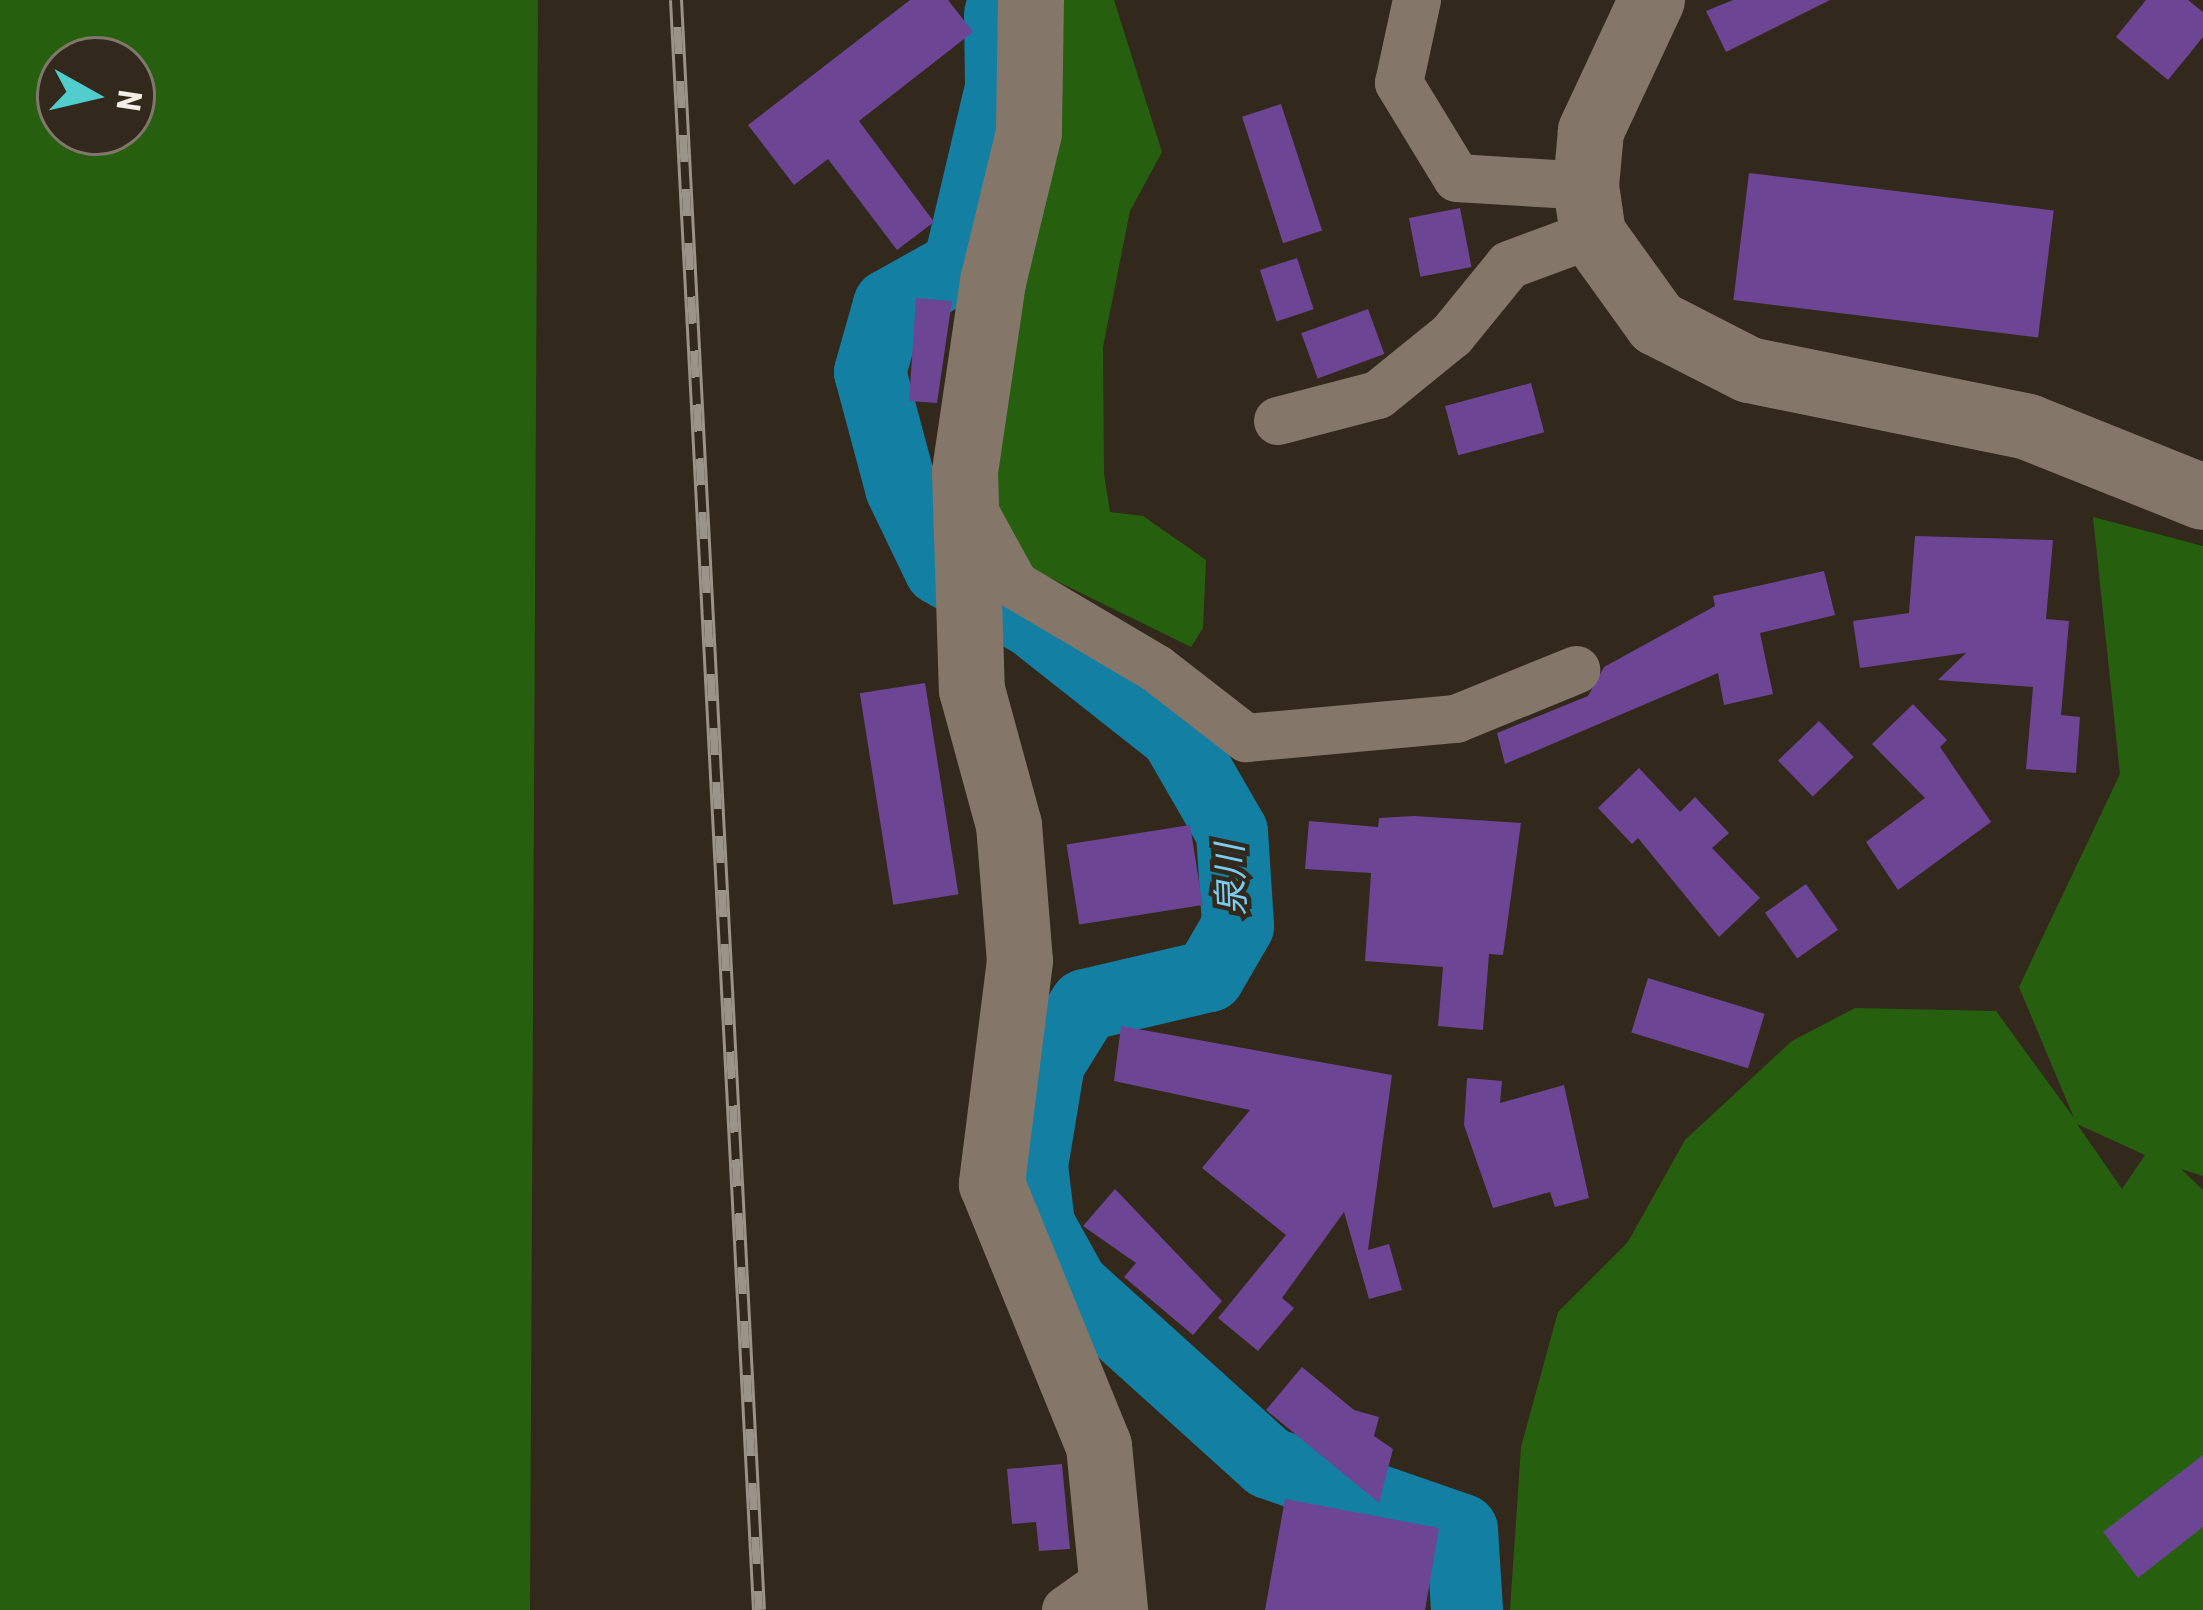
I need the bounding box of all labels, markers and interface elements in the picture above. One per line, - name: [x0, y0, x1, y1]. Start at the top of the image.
- north arrow: [36, 36, 156, 156]
- text: N: [108, 88, 150, 113]
- water label: 泉川: [1209, 843, 1255, 917]

